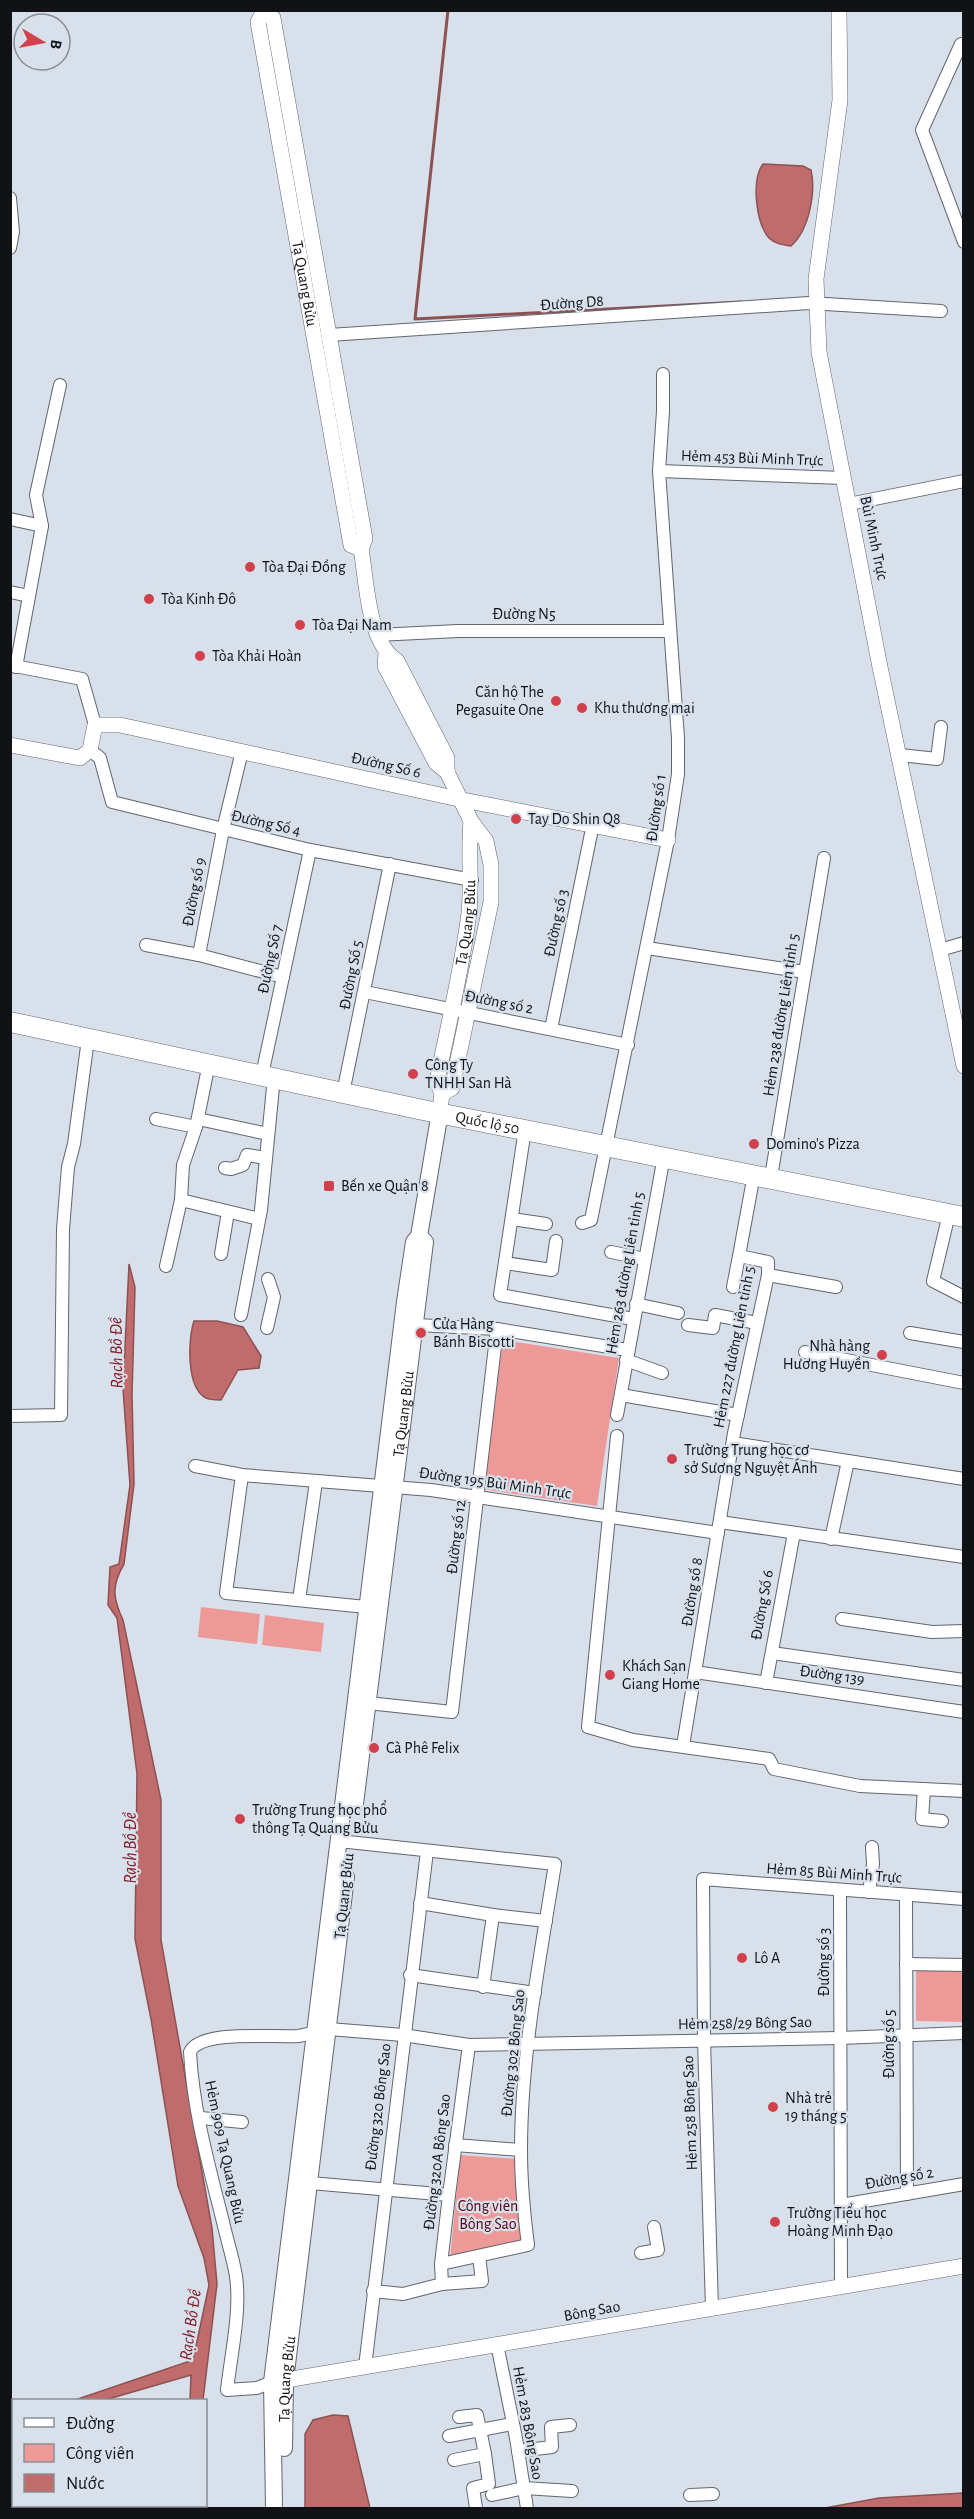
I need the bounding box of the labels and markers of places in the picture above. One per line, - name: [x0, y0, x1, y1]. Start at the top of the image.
- place label: Tòa Đại Đồng: [262, 559, 346, 575]
- marker: Tòa Đại Đồng: [243, 560, 257, 574]
- place label: Tòa Kinh Đô: [161, 591, 236, 607]
- marker: Tòa Kinh Đô: [142, 592, 156, 606]
- place label: Tòa Đại Nam: [312, 617, 392, 633]
- marker: Tòa Đại Nam: [293, 618, 307, 632]
- place label: Tòa Khải Hoàn: [212, 648, 302, 664]
- marker: Tòa Khải Hoàn: [193, 649, 207, 663]
- place label: Căn hộ The Pegasuite One: [456, 684, 544, 718]
- marker: Căn hộ The Pegasuite One: [549, 694, 563, 708]
- place label: Khu thương mại: [594, 700, 695, 716]
- marker: Khu thương mại: [575, 701, 589, 715]
- place label: Tay Do Shin Q8: [528, 811, 621, 828]
- marker: Tay Do Shin Q8: [509, 812, 523, 826]
- place label: Công Ty TNHH San Hà: [425, 1057, 512, 1091]
- marker: Công Ty TNHH San Hà: [406, 1067, 420, 1081]
- place label: Domino's Pizza: [766, 1136, 860, 1152]
- marker: Domino's Pizza: [747, 1137, 761, 1151]
- place label: Bến xe Quận 8: [341, 1178, 429, 1195]
- marker: Bến xe Quận 8: [322, 1179, 336, 1193]
- place label: Cửa Hàng Bánh Biscotti: [433, 1316, 515, 1350]
- marker: Cửa Hàng Bánh Biscotti: [414, 1326, 428, 1340]
- place label: Nhà hàng Hương Huyền: [783, 1338, 870, 1373]
- marker: Nhà hàng Hương Huyền: [875, 1348, 889, 1362]
- place label: Trường Trung học cơ sở Sương Nguyệt Ánh: [684, 1442, 818, 1477]
- marker: Trường Trung học cơ sở Sương Nguyệt Ánh: [665, 1452, 679, 1466]
- place label: Khách Sạn Giang Home: [622, 1658, 700, 1692]
- marker: Khách Sạn Giang Home: [603, 1668, 617, 1682]
- place label: Cà Phê Felix: [386, 1740, 460, 1756]
- marker: Cà Phê Felix: [367, 1741, 381, 1755]
- place label: Trường Trung học phổ thông Tạ Quang Bửu: [252, 1800, 387, 1837]
- marker: Trường Trung học phổ thông Tạ Quang Bửu: [233, 1812, 247, 1826]
- place label: Lô A: [754, 1950, 780, 1966]
- marker: Lô A: [735, 1951, 749, 1965]
- place label: Nhà trẻ 19 tháng 5: [785, 2090, 847, 2124]
- marker: Nhà trẻ 19 tháng 5: [766, 2100, 780, 2114]
- place label: Trường Tiểu học Hoàng Minh Đạo: [787, 2203, 893, 2239]
- marker: Trường Tiểu học Hoàng Minh Đạo: [768, 2215, 782, 2229]

